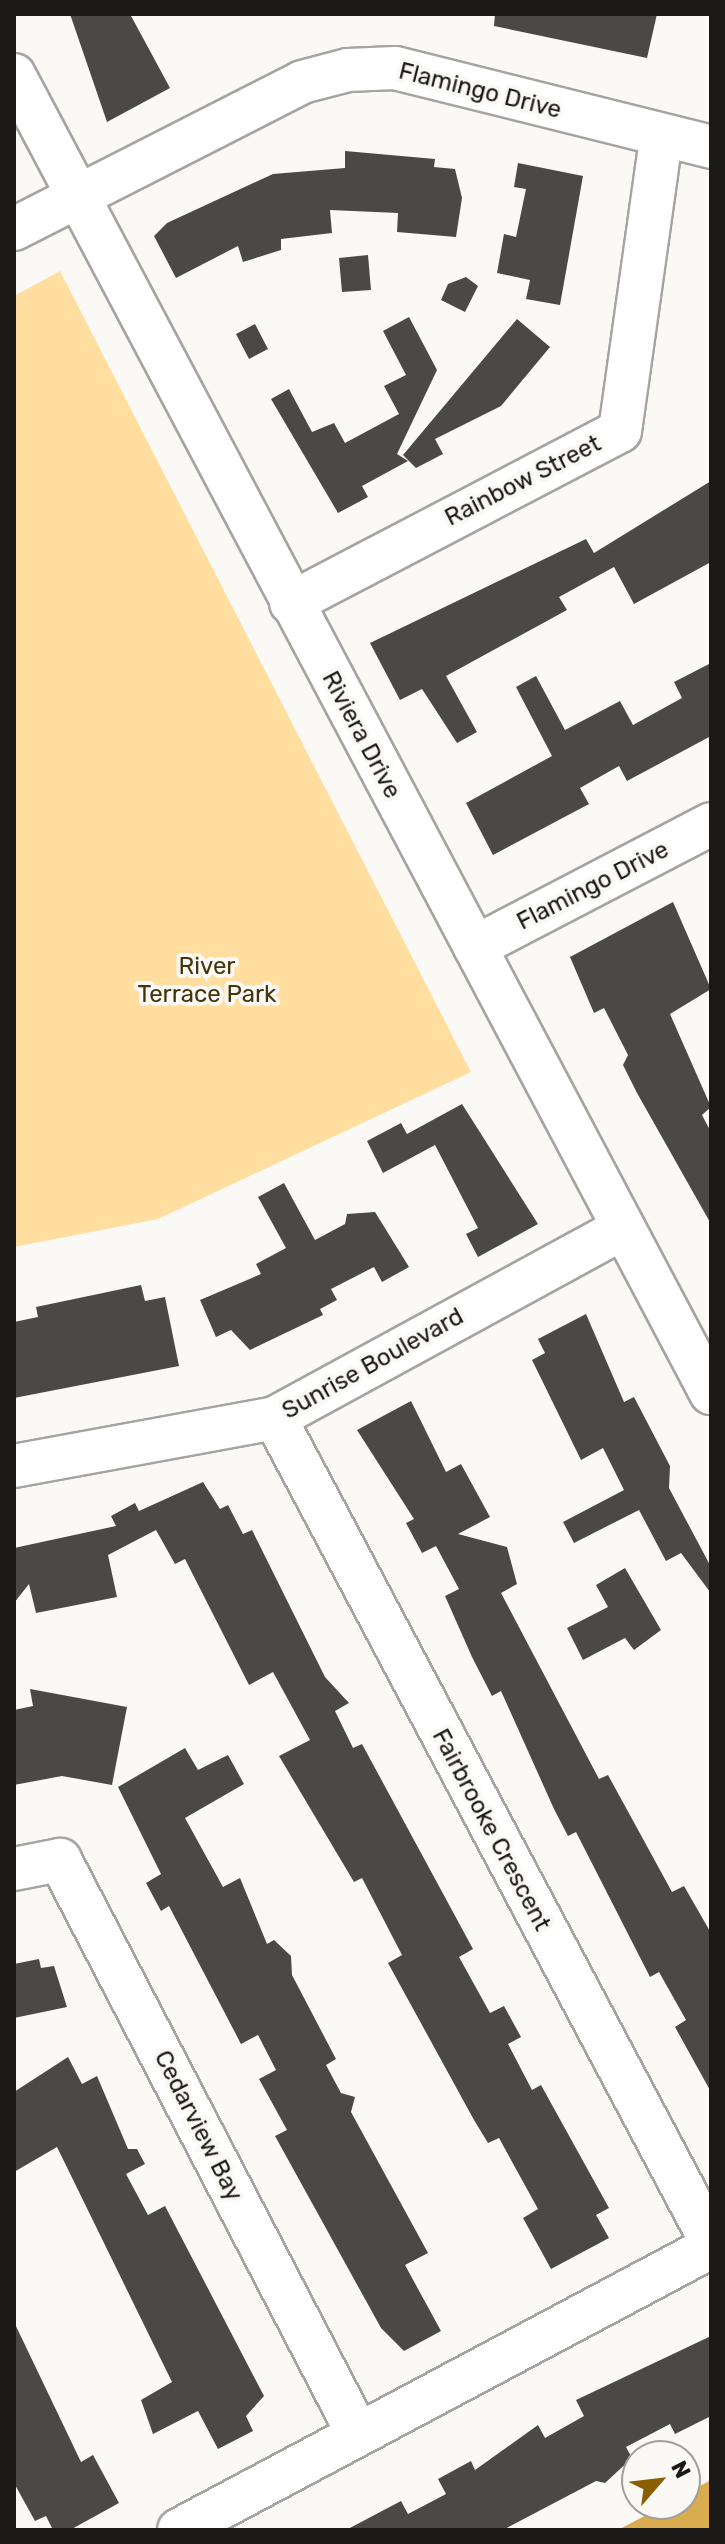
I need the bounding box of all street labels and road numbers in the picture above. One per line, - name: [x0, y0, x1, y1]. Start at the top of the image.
- street label: Flamingo Drive: [396, 57, 564, 125]
- street label: Rainbow Street: [440, 429, 606, 533]
- street label: Riviera Drive: [315, 666, 407, 804]
- street label: Flamingo Drive: [512, 835, 674, 937]
- street label: Sunrise Boulevard: [277, 1302, 469, 1426]
- street label: Fairbrooke Crescent: [426, 1724, 556, 1936]
- street label: Cedarview Bay: [148, 2046, 248, 2206]

